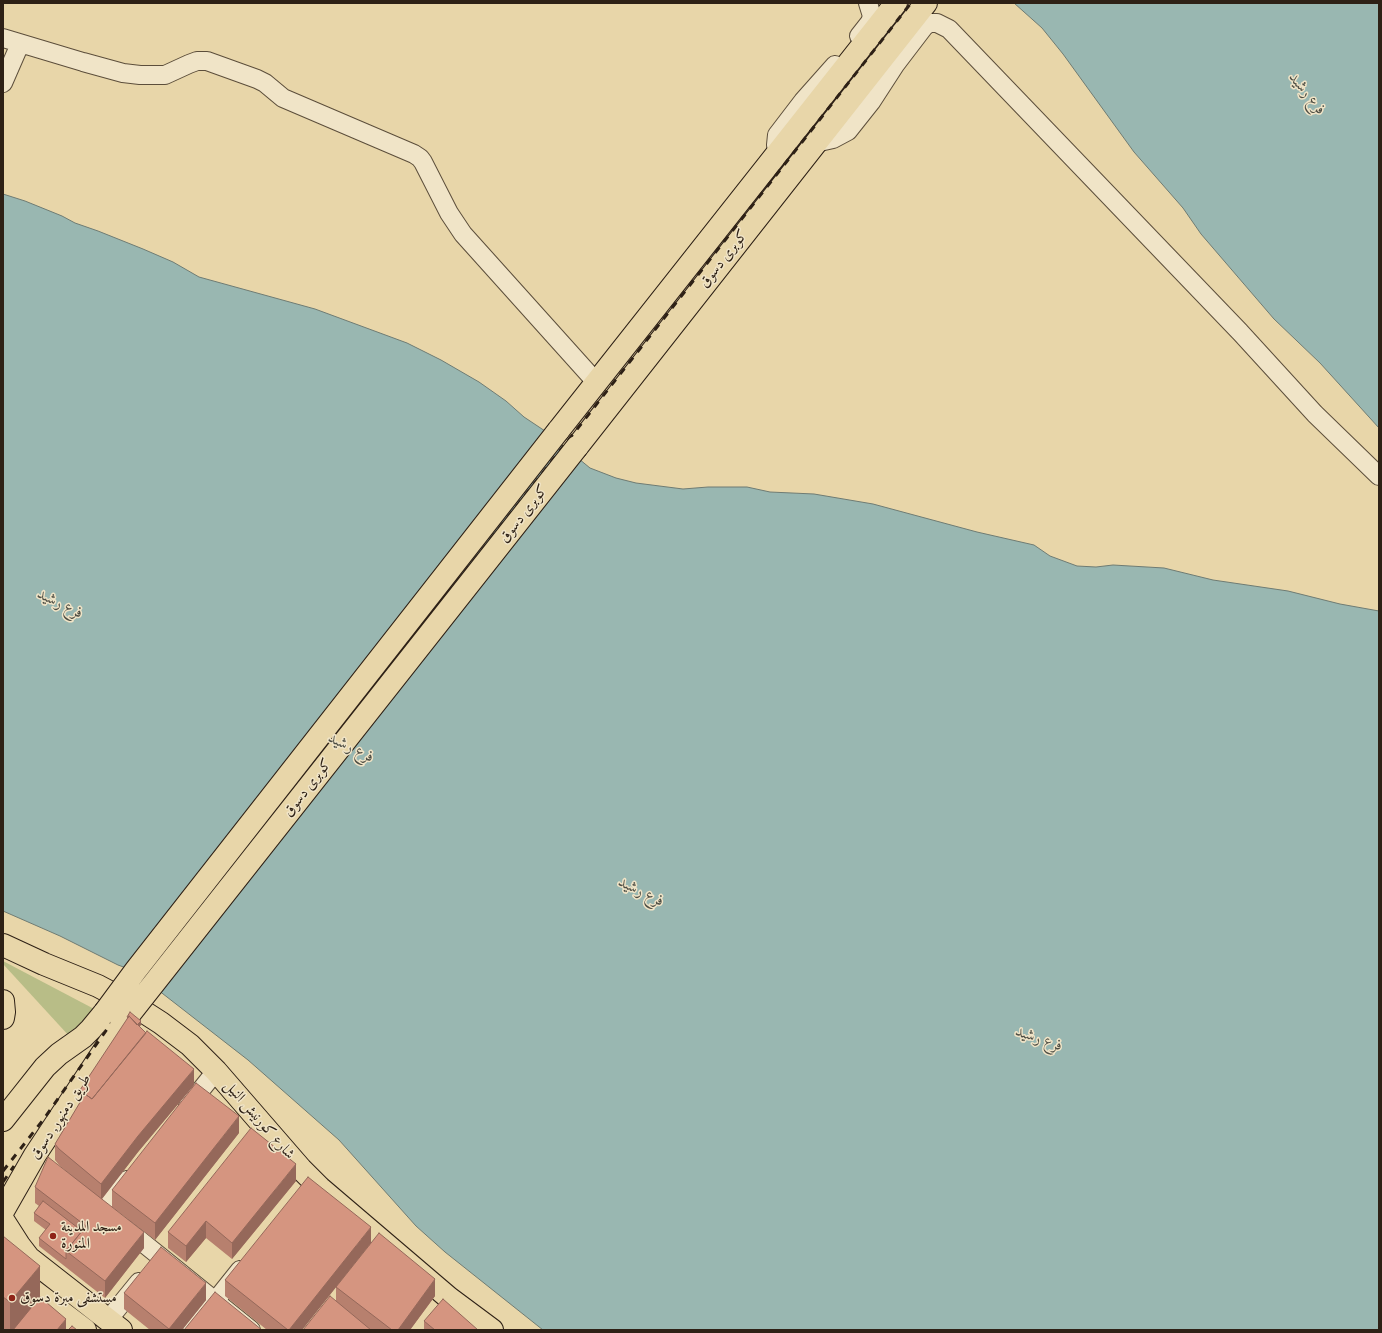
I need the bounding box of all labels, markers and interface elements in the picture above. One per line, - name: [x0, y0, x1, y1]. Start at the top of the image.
- water label: فرع رشيد: [1284, 69, 1330, 119]
- street label: كوبرى دسوق: [696, 226, 752, 292]
- street label: كوبرى دسوق: [496, 481, 552, 547]
- water label: فرع رشيد: [34, 585, 86, 623]
- water label: فرع رشيد: [325, 729, 377, 767]
- street label: كوبرى دسوق: [280, 755, 336, 821]
- water label: فرع رشيد: [615, 873, 667, 911]
- water label: فرع رشيد: [1013, 1022, 1065, 1056]
- street label: طريق دمنهور, دسوق: [27, 1071, 95, 1163]
- street label: شارع كورنيش النيل: [220, 1077, 298, 1163]
- place label: مسجد المدينة المنورة: [61, 1218, 122, 1253]
- marker: مسجد المدينة المنورة: [48, 1231, 58, 1241]
- place label: مستشفى مبرة دسوق: [20, 1289, 117, 1307]
- marker: مستشفى مبرة دسوق: [7, 1293, 17, 1303]

